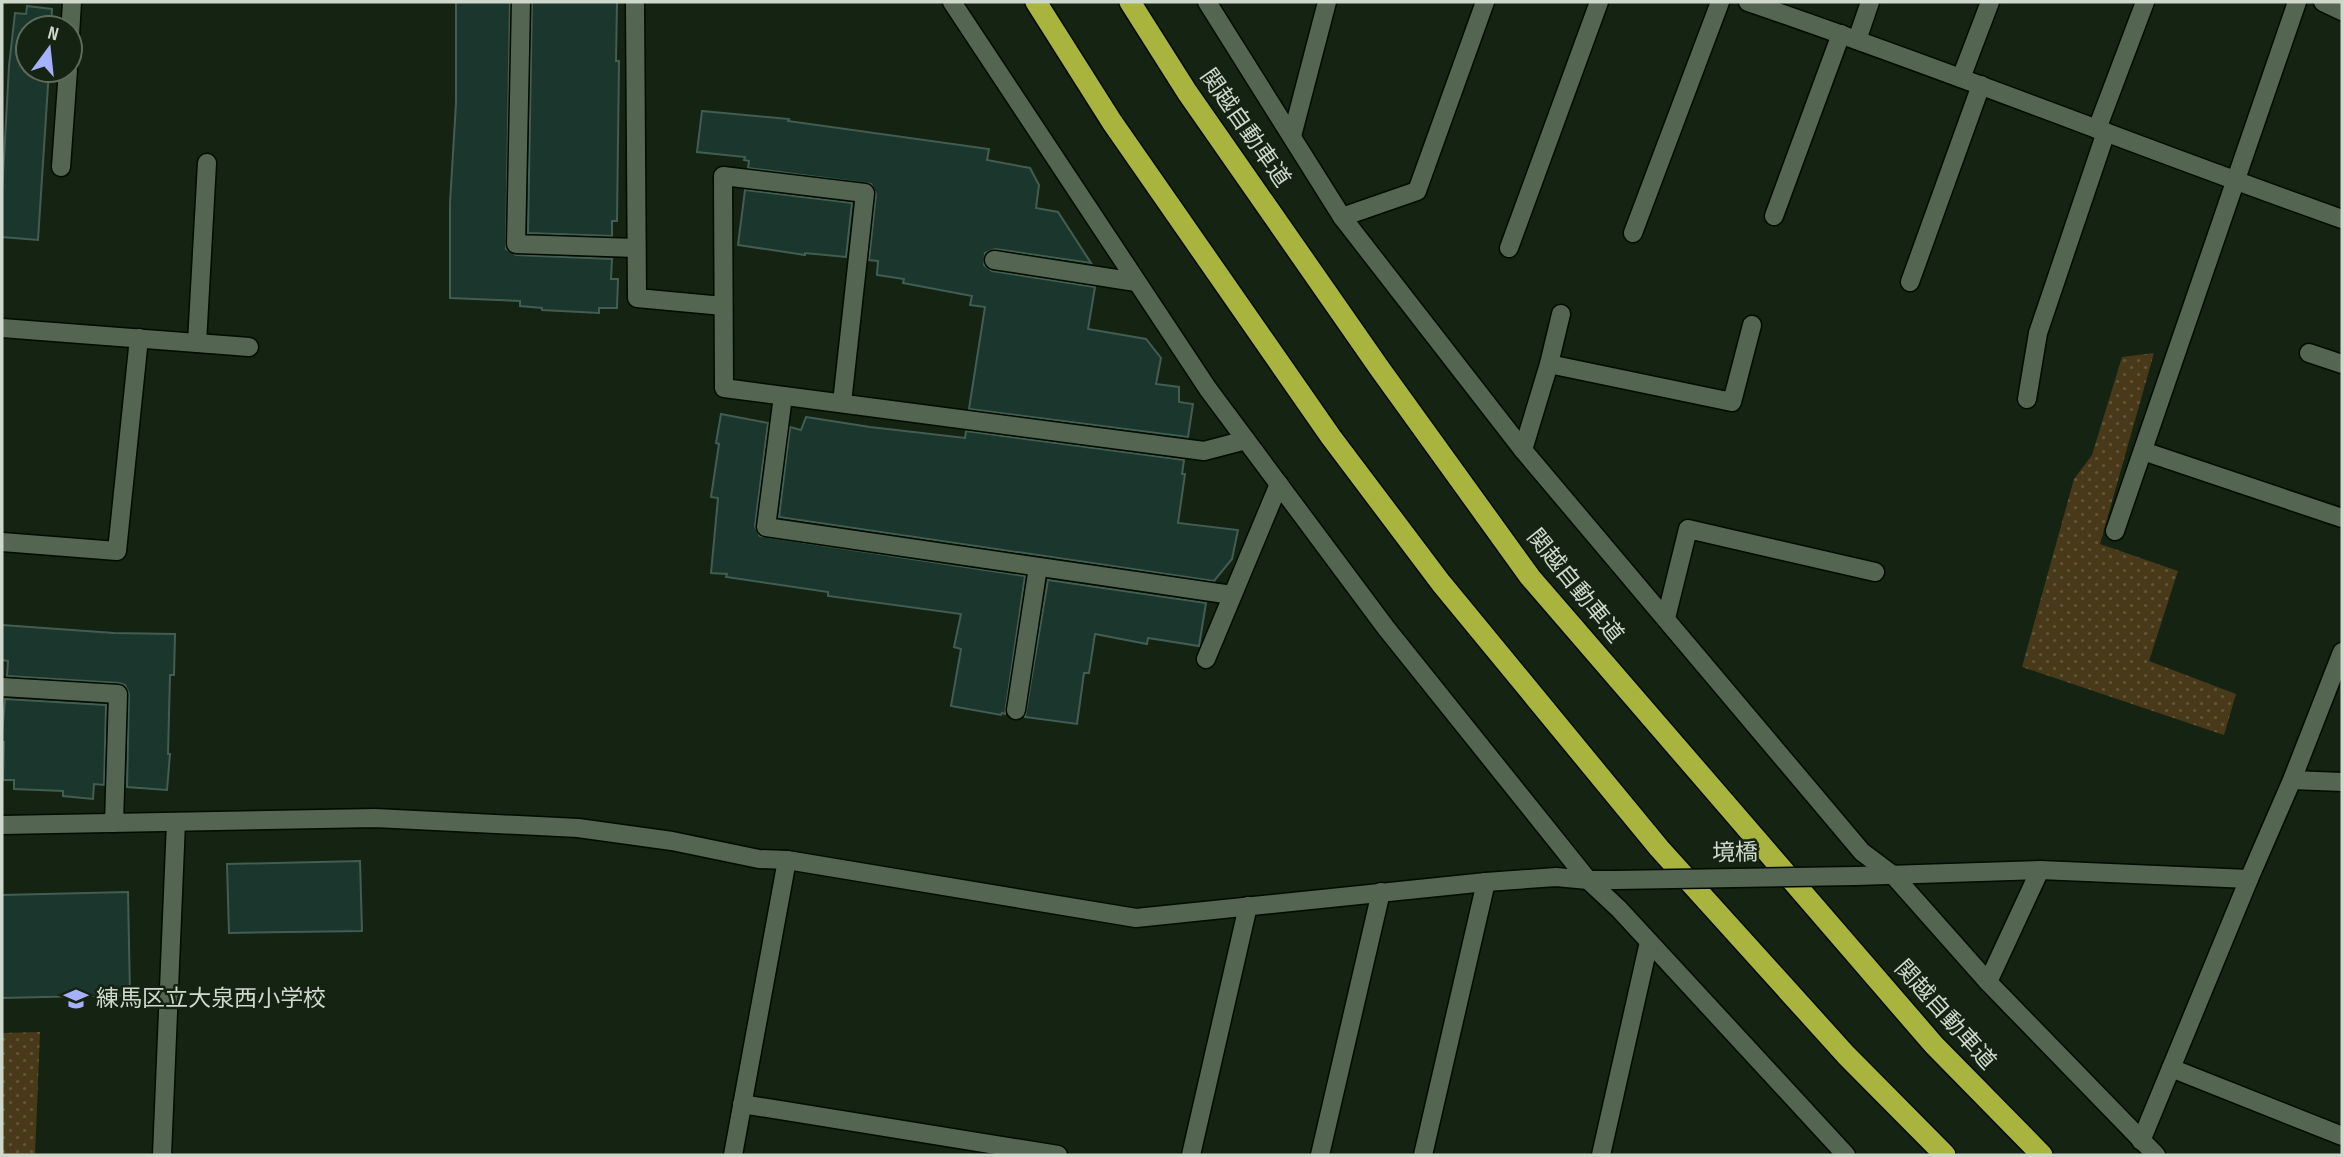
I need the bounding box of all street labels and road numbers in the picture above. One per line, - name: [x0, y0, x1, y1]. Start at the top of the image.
- street label: 関越自動車道: [1194, 63, 1296, 193]
- street label: 関越自動車道: [1521, 524, 1629, 648]
- street label: 境橋: [1712, 839, 1758, 867]
- street label: 関越自動車道: [1888, 954, 2002, 1076]

